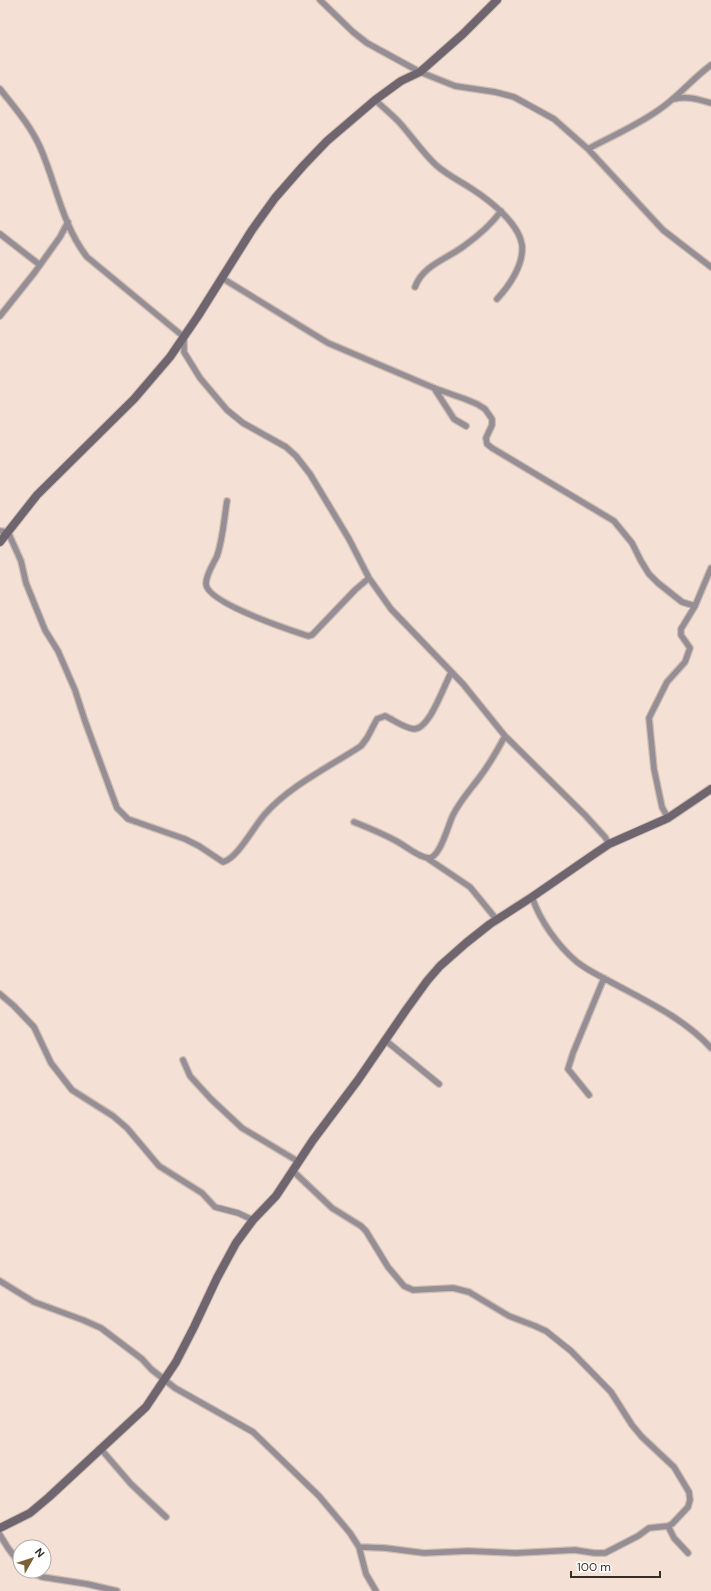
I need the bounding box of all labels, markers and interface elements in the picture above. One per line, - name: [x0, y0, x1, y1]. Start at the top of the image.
- north arrow: [12, 1539, 52, 1579]
- text: N: [32, 1545, 48, 1560]
- scale bar: [571, 1553, 660, 1579]
- text: 100 m: [577, 1559, 611, 1575]

